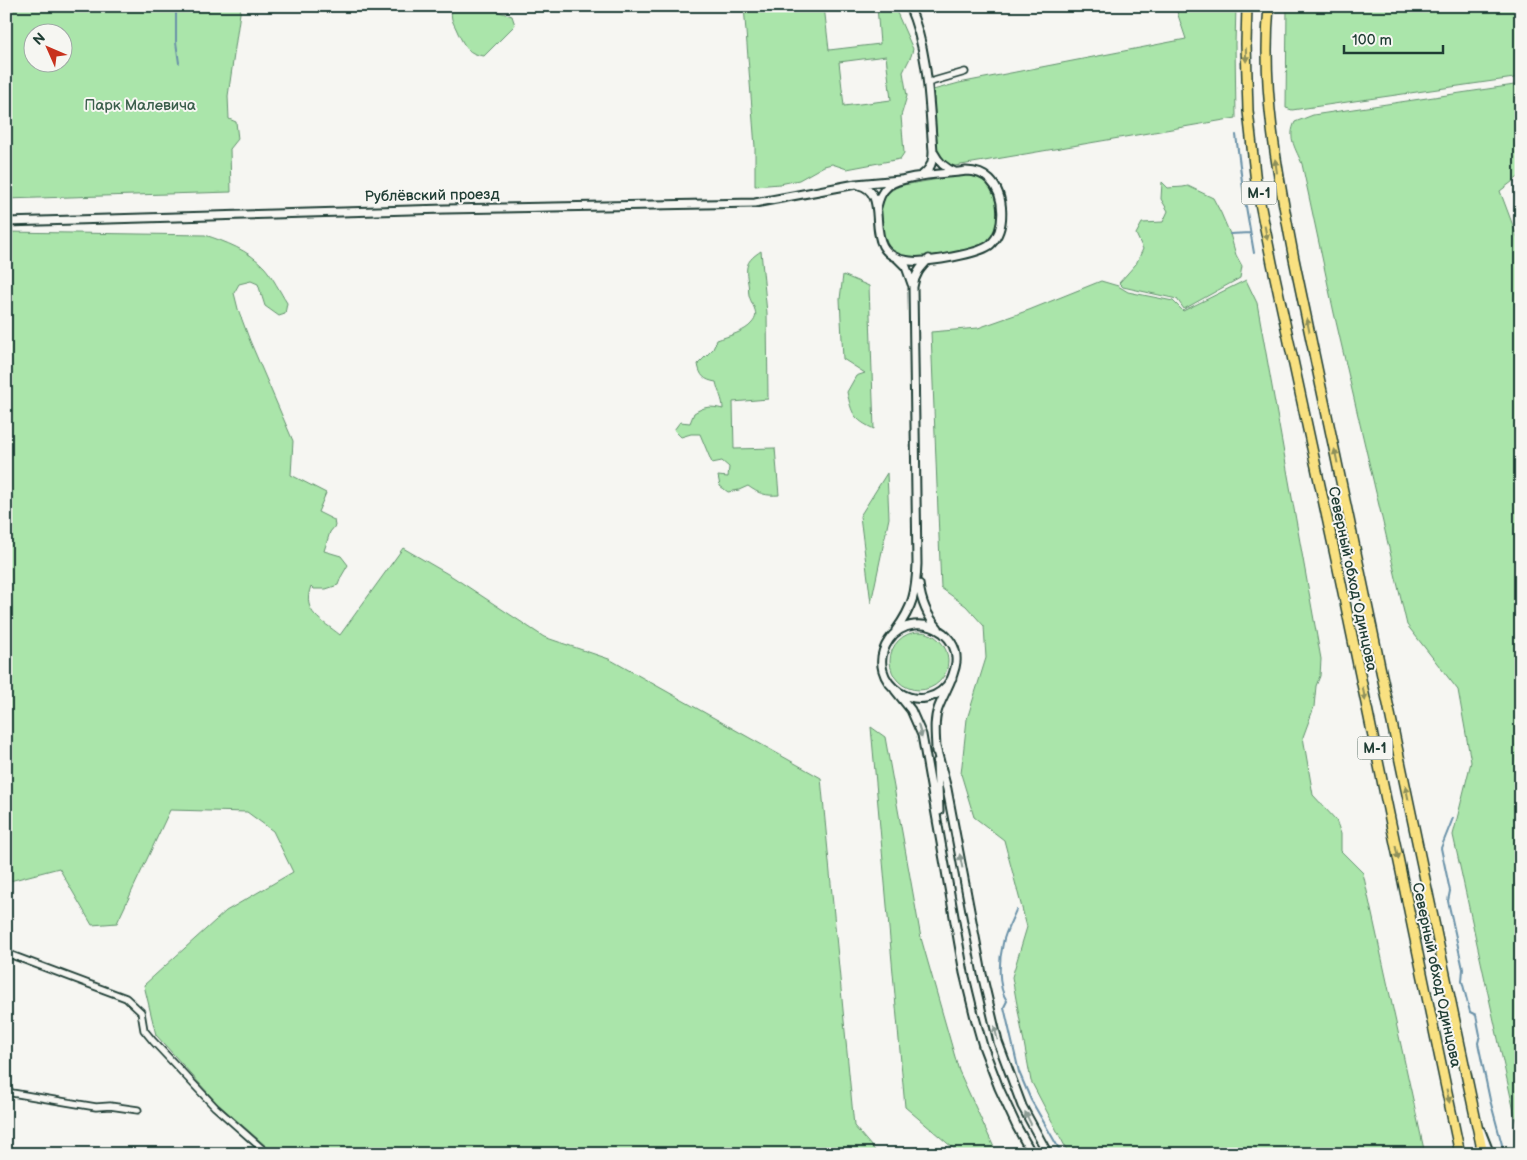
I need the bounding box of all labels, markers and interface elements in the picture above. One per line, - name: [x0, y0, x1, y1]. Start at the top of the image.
- north arrow: [22, 22, 72, 72]
- scale bar: [1344, 22, 1443, 54]
- text: N: [29, 29, 49, 49]
- text: 100 m: [1352, 31, 1392, 50]
- one-way arrow: [1242, 47, 1250, 63]
- park label: Парк Малевича: [84, 96, 196, 115]
- one-way arrow: [1272, 158, 1280, 174]
- road number: М-1: [1242, 182, 1276, 204]
- street label: Рублёвский проезд: [364, 185, 500, 206]
- one-way arrow: [1262, 226, 1270, 241]
- one-way arrow: [1304, 318, 1312, 333]
- one-way arrow: [1332, 449, 1340, 464]
- street label: Северный обход Одинцова: [1324, 485, 1381, 673]
- one-way arrow: [1360, 686, 1368, 702]
- one-way arrow: [916, 724, 924, 739]
- road number: М-1: [1358, 736, 1392, 760]
- one-way arrow: [1403, 786, 1411, 801]
- one-way arrow: [1393, 846, 1401, 861]
- one-way arrow: [957, 853, 965, 868]
- street label: Северный обход Одинцова: [1408, 881, 1465, 1069]
- one-way arrow: [992, 1026, 1000, 1041]
- one-way arrow: [1444, 1089, 1452, 1104]
- one-way arrow: [1024, 1110, 1032, 1125]

